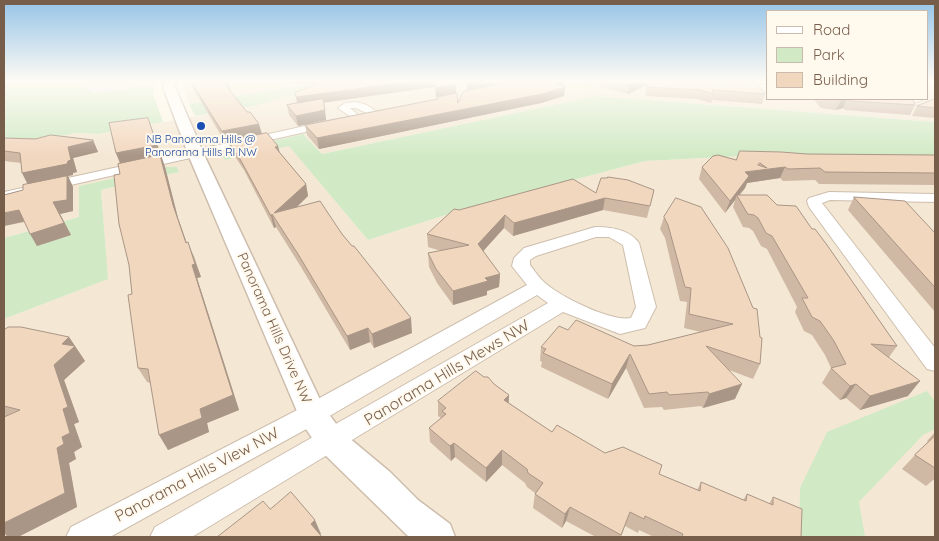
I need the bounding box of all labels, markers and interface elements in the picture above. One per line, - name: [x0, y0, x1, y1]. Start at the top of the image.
- legend: [766, 10, 929, 100]
- text: Road: [813, 20, 850, 39]
- text: Park: [813, 45, 845, 64]
- text: Building: [813, 70, 868, 89]
- marker: NB Panorama Hills @ Panorama Hills RI NW: [195, 120, 207, 132]
- place label: NB Panorama Hills @ Panorama Hills RI NW: [145, 133, 257, 159]
- street label: Panorama Hills Drive NW: [233, 250, 315, 406]
- street label: Panorama Hills Mews NW: [361, 316, 533, 430]
- street label: Panorama Hills View NW: [112, 424, 282, 526]

